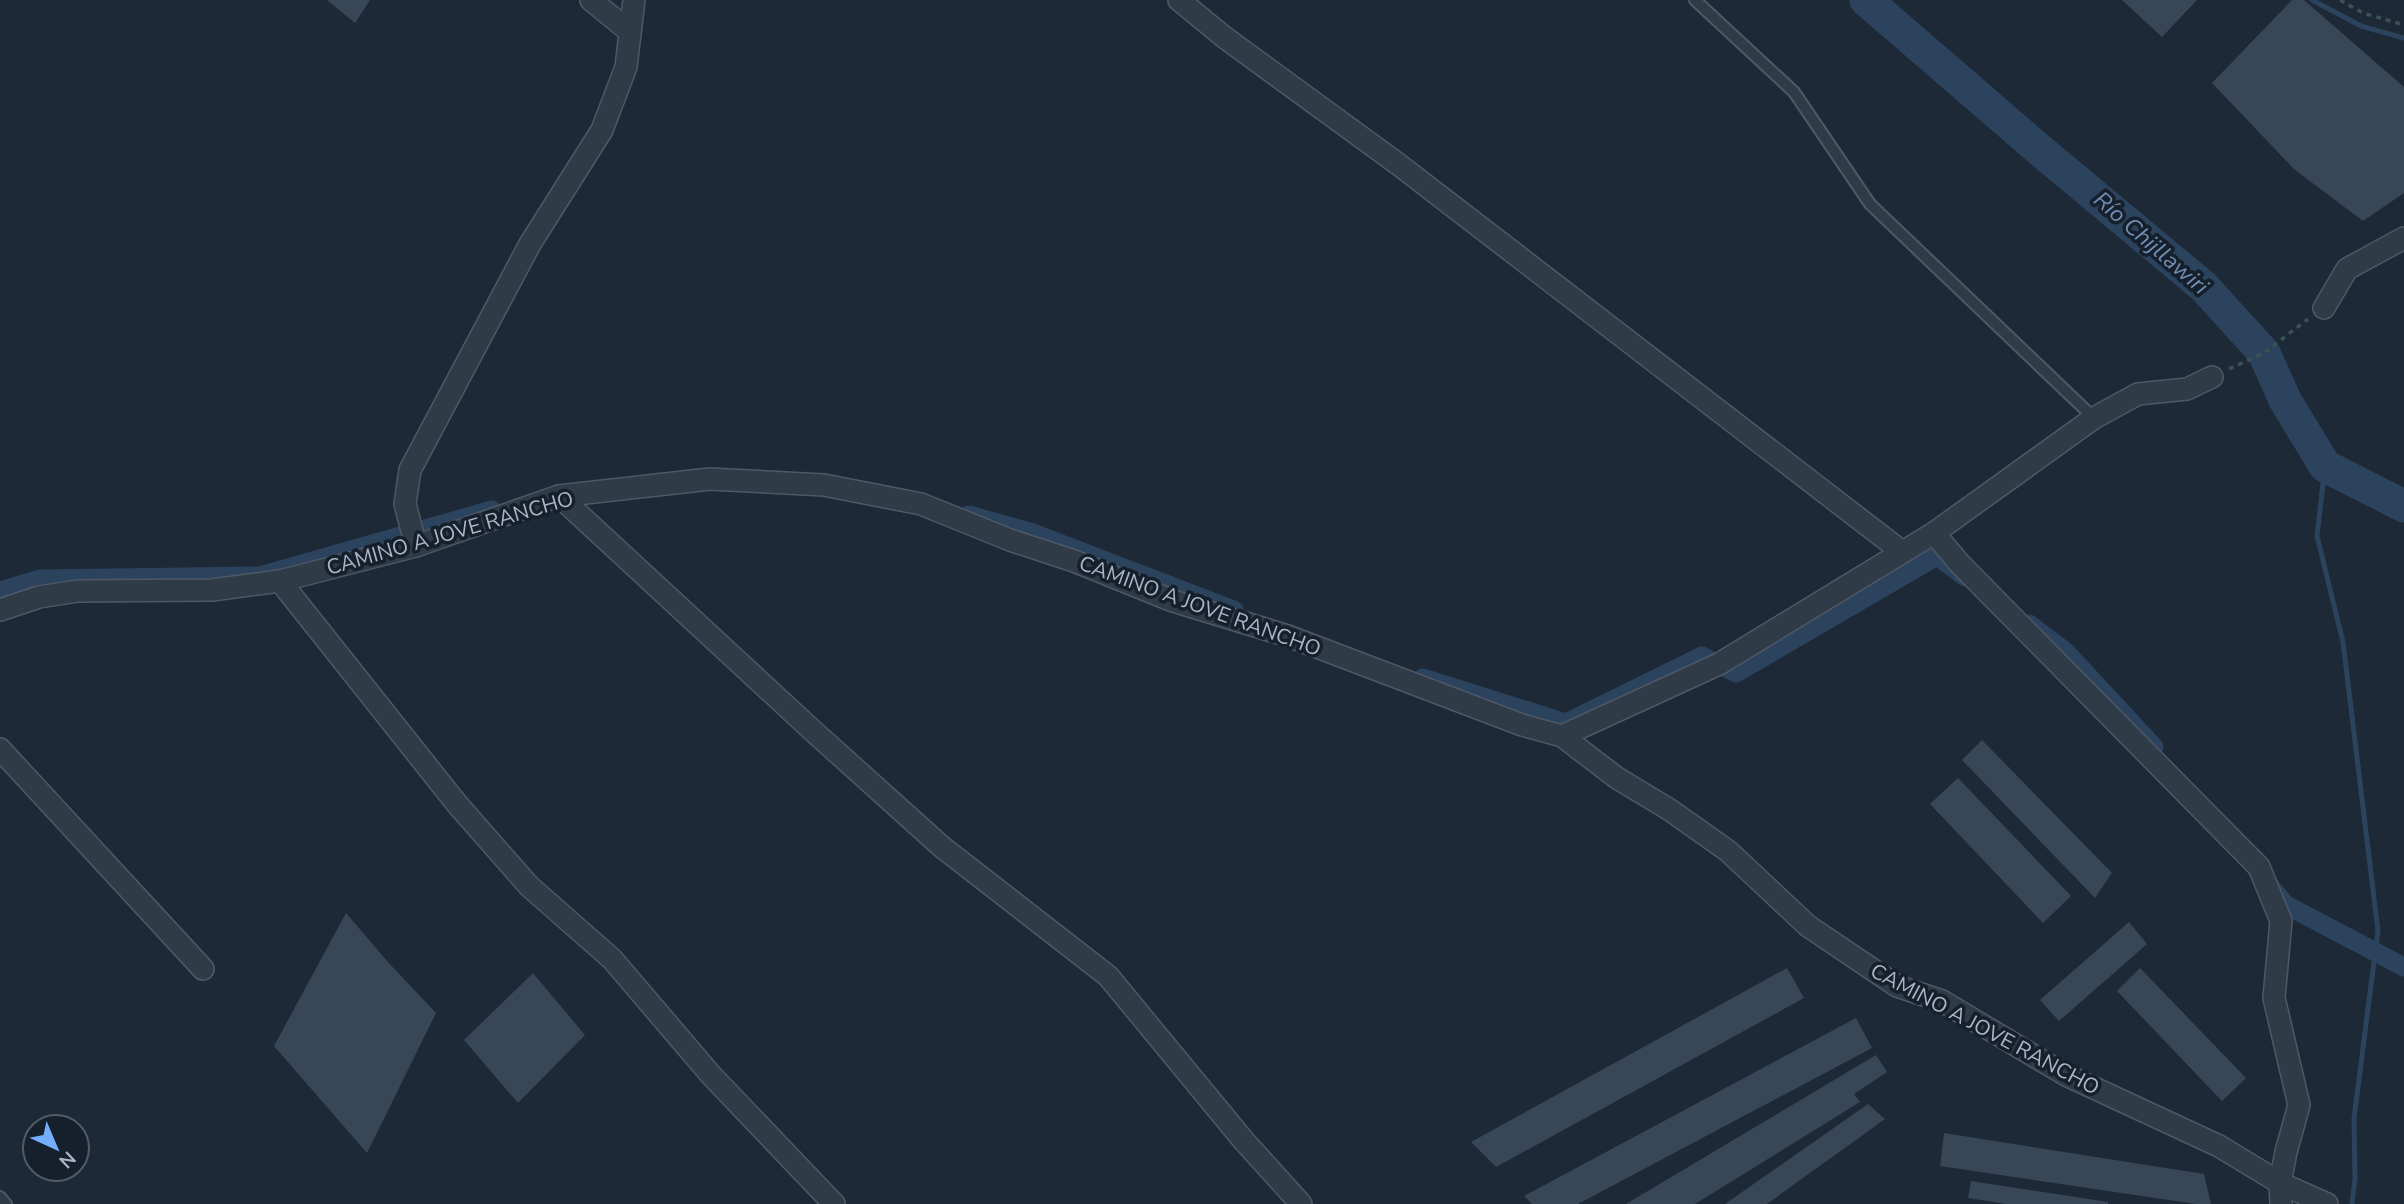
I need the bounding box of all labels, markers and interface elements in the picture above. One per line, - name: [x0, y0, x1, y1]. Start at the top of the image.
- water label: Río Chijllawiri: [2087, 185, 2216, 302]
- street label: CAMINO A JOVE RANCHO: [323, 484, 577, 582]
- street label: CAMINO A JOVE RANCHO: [1075, 549, 1325, 663]
- street label: CAMINO A JOVE RANCHO: [1866, 957, 2104, 1101]
- north arrow: [21, 1113, 91, 1183]
- text: N: [53, 1145, 81, 1174]

